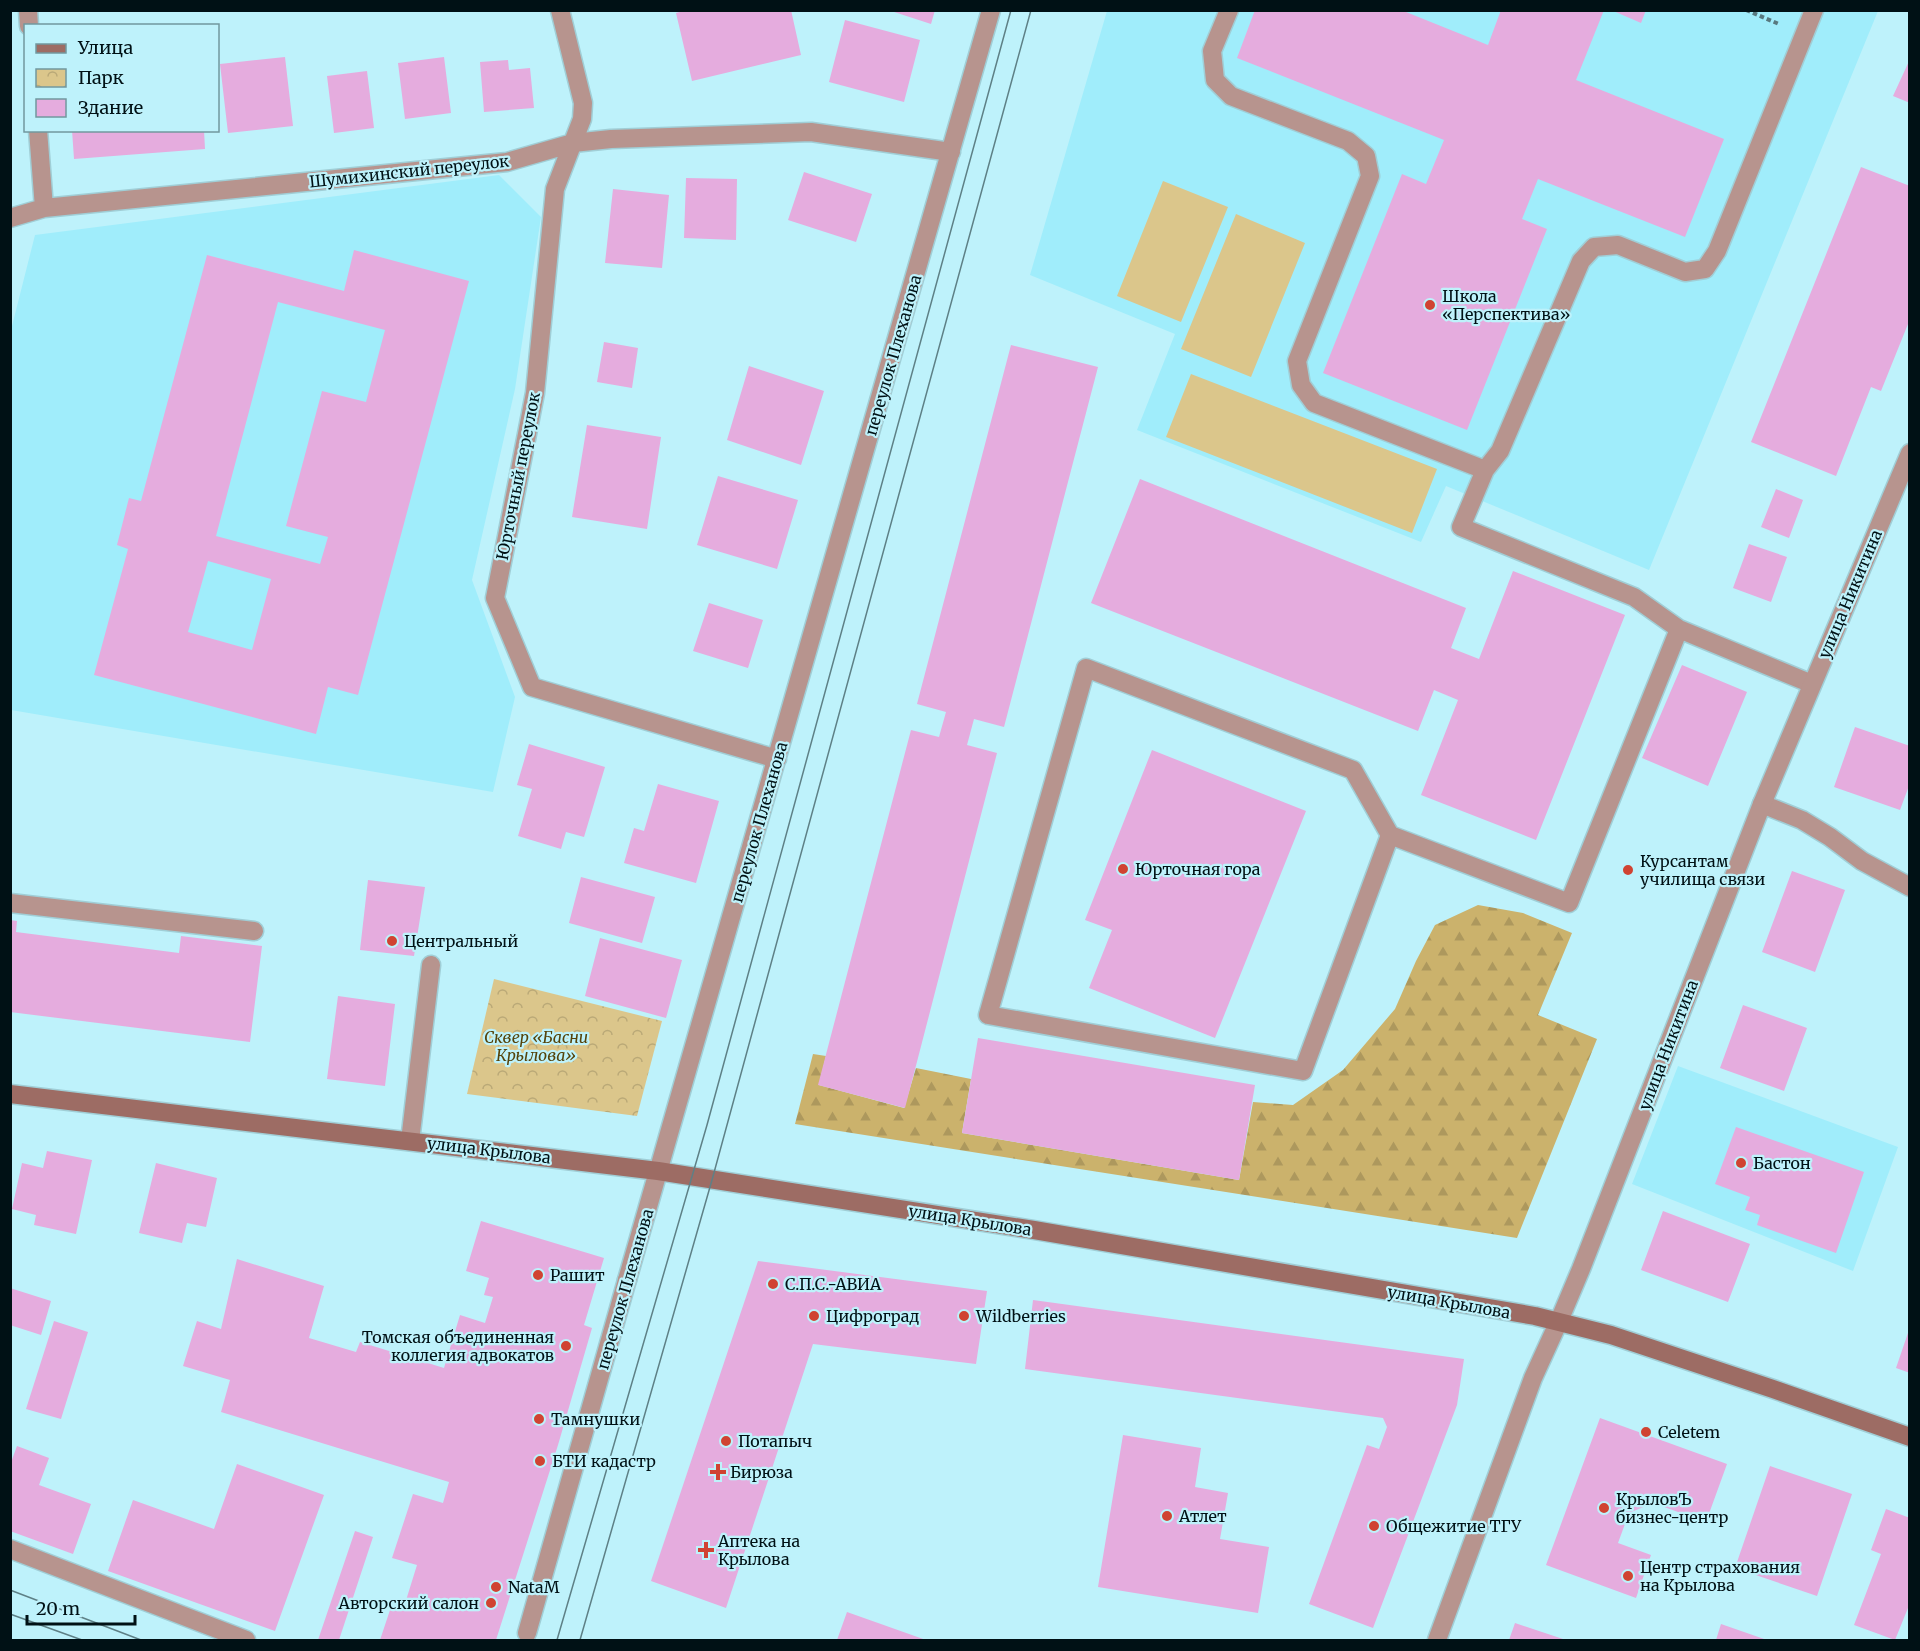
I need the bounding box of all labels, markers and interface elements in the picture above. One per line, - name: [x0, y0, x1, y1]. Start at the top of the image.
- legend: [24, 24, 219, 132]
- text: Улица: [77, 36, 133, 59]
- text: Парк: [78, 66, 124, 89]
- text: Здание: [78, 96, 143, 119]
- street label: Шумихинский переулок: [308, 151, 510, 191]
- street label: переулок Плеханова: [860, 272, 926, 438]
- place label: Школа «Перспектива»: [1442, 286, 1570, 324]
- marker: Школа «Перспектива»: [1423, 298, 1437, 312]
- street label: Юрточный переулок: [492, 390, 544, 562]
- street label: улица Никитина: [1814, 526, 1886, 661]
- street label: переулок Плеханова: [726, 739, 792, 905]
- place label: Курсантам училища связи: [1640, 851, 1765, 889]
- place label: Юрточная гора: [1135, 859, 1261, 879]
- marker: Юрточная гора: [1116, 862, 1130, 876]
- marker: Курсантам училища связи: [1621, 863, 1635, 877]
- place label: Центральный: [404, 931, 518, 951]
- marker: Центральный: [385, 934, 399, 948]
- street label: улица Никитина: [1634, 977, 1702, 1113]
- park label: Сквер «Басни Крылова»: [484, 1027, 588, 1065]
- street label: улица Крылова: [426, 1133, 552, 1168]
- place label: Бастон: [1753, 1153, 1811, 1173]
- marker: Бастон: [1734, 1156, 1748, 1170]
- street label: улица Крылова: [907, 1200, 1033, 1240]
- street label: переулок Плеханова: [592, 1206, 658, 1372]
- place label: Рашит: [550, 1265, 605, 1285]
- marker: Рашит: [531, 1268, 545, 1282]
- place label: С.П.С.-АВИА: [785, 1274, 882, 1294]
- marker: С.П.С.-АВИА: [766, 1277, 780, 1291]
- street label: улица Крылова: [1386, 1281, 1512, 1323]
- place label: Цифроград: [826, 1306, 919, 1326]
- place label: Wildberries: [975, 1306, 1066, 1326]
- marker: Цифроград: [807, 1309, 821, 1323]
- marker: Wildberries: [957, 1309, 971, 1323]
- place label: Томская объединенная коллегия адвокатов: [362, 1327, 554, 1365]
- marker: Томская объединенная коллегия адвокатов: [559, 1339, 573, 1353]
- place label: Тамнушки: [551, 1409, 640, 1429]
- marker: Тамнушки: [532, 1412, 546, 1426]
- place label: Celetem: [1658, 1422, 1720, 1442]
- marker: Celetem: [1639, 1425, 1653, 1439]
- place label: Потапыч: [738, 1431, 812, 1451]
- marker: Потапыч: [719, 1434, 733, 1448]
- place label: БТИ кадастр: [552, 1451, 656, 1471]
- marker: БТИ кадастр: [533, 1454, 547, 1468]
- place label: Бирюза: [730, 1462, 793, 1482]
- marker: Бирюза: [711, 1465, 725, 1479]
- place label: КрыловЪ бизнес-центр: [1616, 1489, 1728, 1527]
- marker: КрыловЪ бизнес-центр: [1597, 1501, 1611, 1515]
- place label: Атлет: [1178, 1506, 1227, 1526]
- marker: Атлет: [1160, 1509, 1174, 1523]
- place label: Общежитие ТГУ: [1386, 1516, 1522, 1536]
- marker: Общежитие ТГУ: [1367, 1519, 1381, 1533]
- place label: Аптека на Крылова: [717, 1531, 800, 1569]
- marker: Аптека на Крылова: [699, 1543, 713, 1557]
- place label: Центр страхования на Крылова: [1640, 1557, 1800, 1595]
- marker: Центр страхования на Крылова: [1621, 1569, 1635, 1583]
- place label: NataM: [508, 1577, 560, 1597]
- marker: NataM: [489, 1580, 503, 1594]
- scale bar: [27, 1588, 135, 1626]
- place label: Авторский салон: [338, 1593, 479, 1613]
- marker: Авторский салон: [484, 1596, 498, 1610]
- text: 20 m: [36, 1597, 80, 1620]

